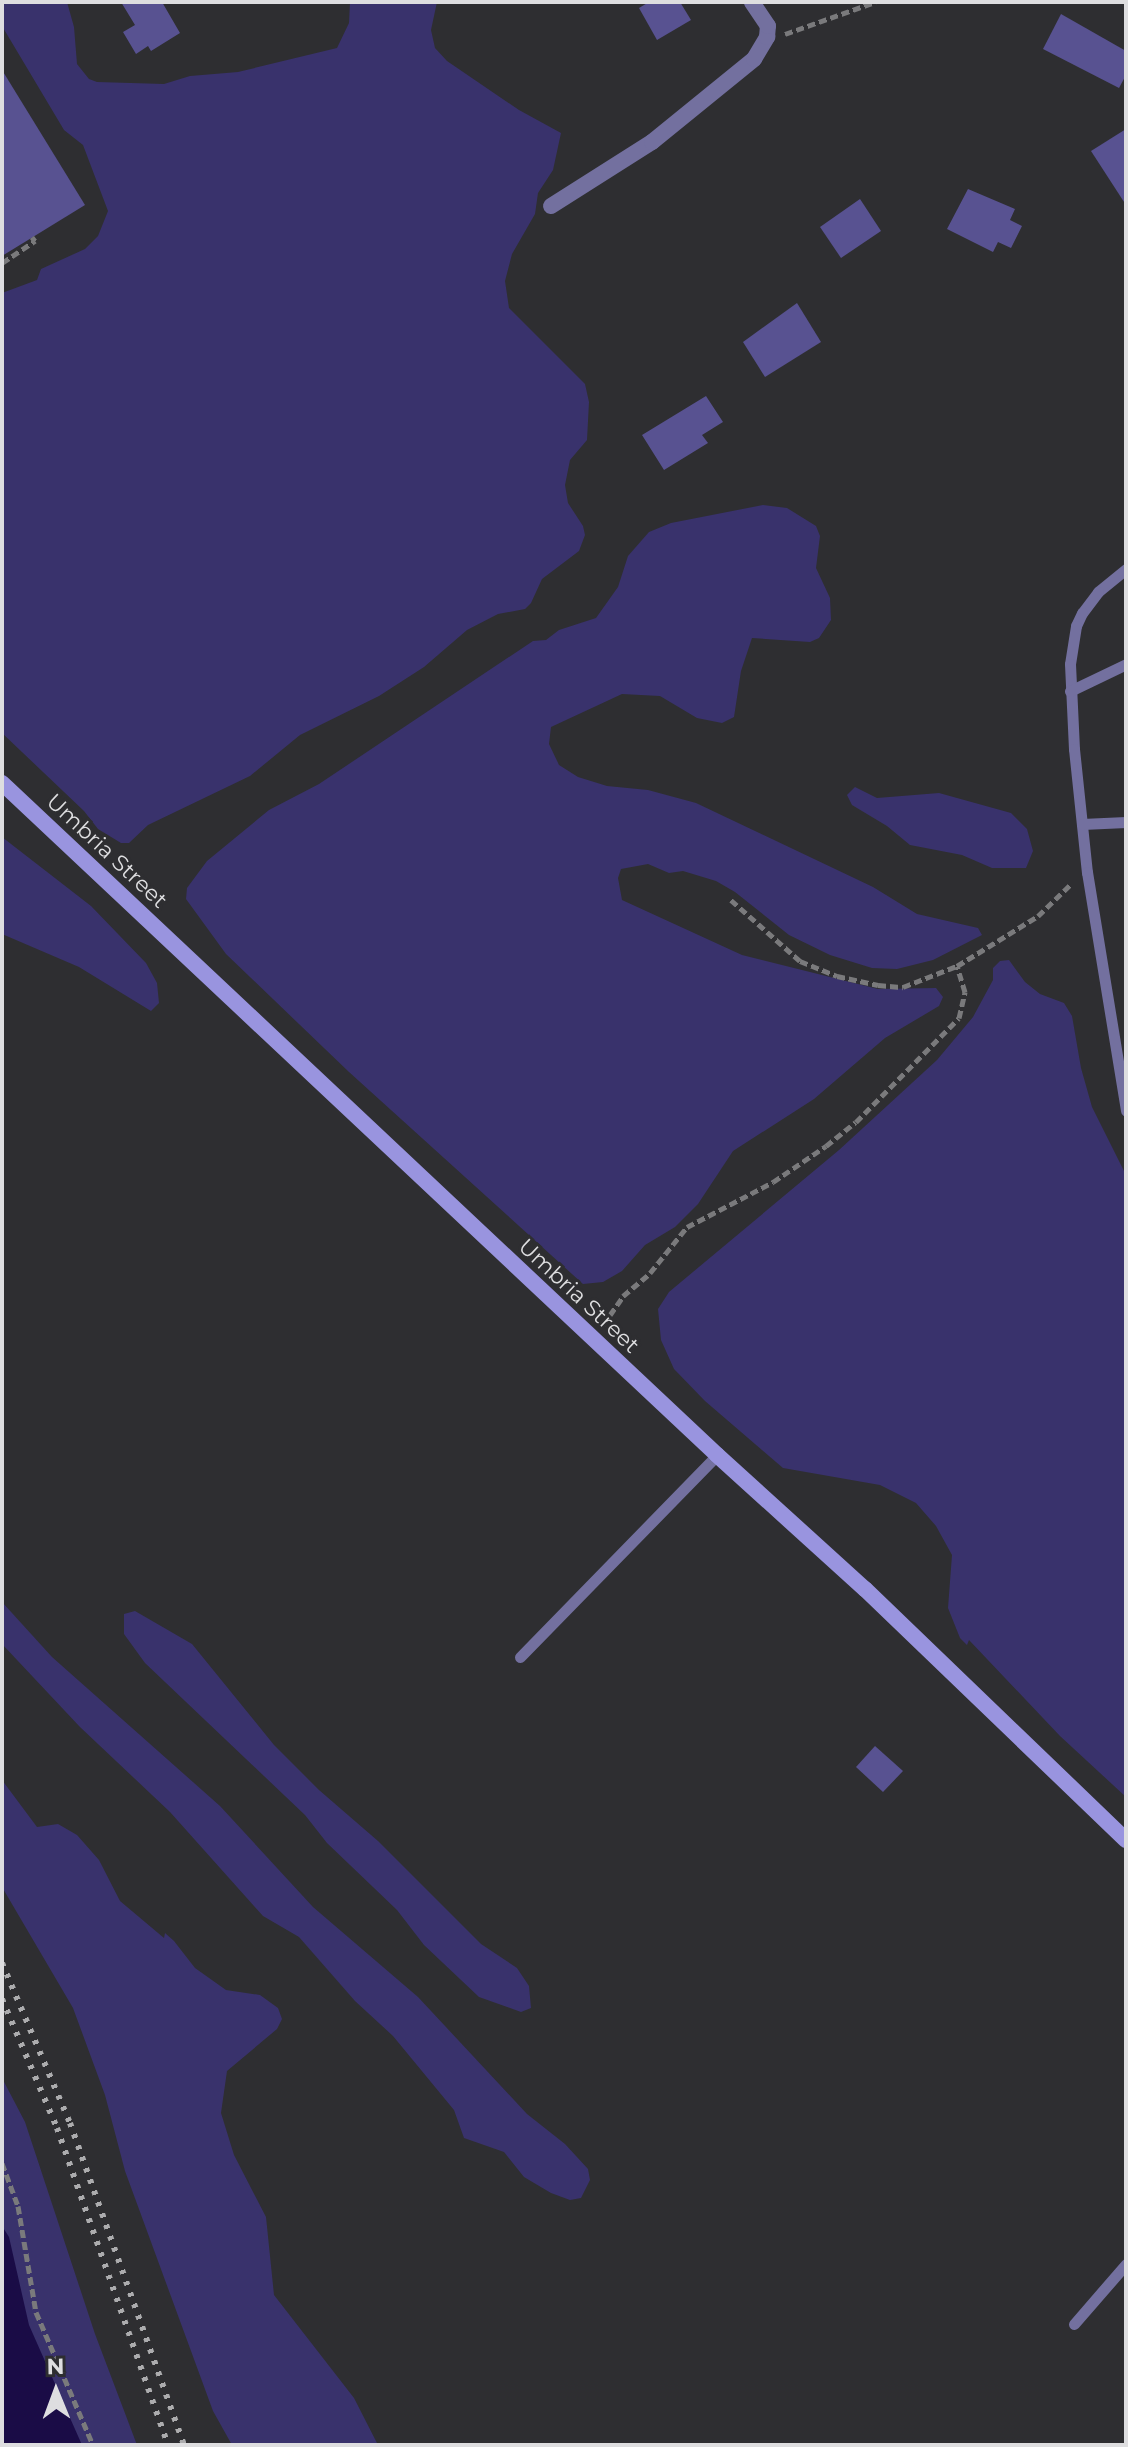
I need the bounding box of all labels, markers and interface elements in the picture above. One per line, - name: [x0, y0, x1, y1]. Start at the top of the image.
- street label: Umbria Street: [41, 788, 173, 914]
- street label: Umbria Street: [513, 1233, 645, 1359]
- north arrow: [16, 2351, 96, 2431]
- text: N: [46, 2353, 65, 2380]

